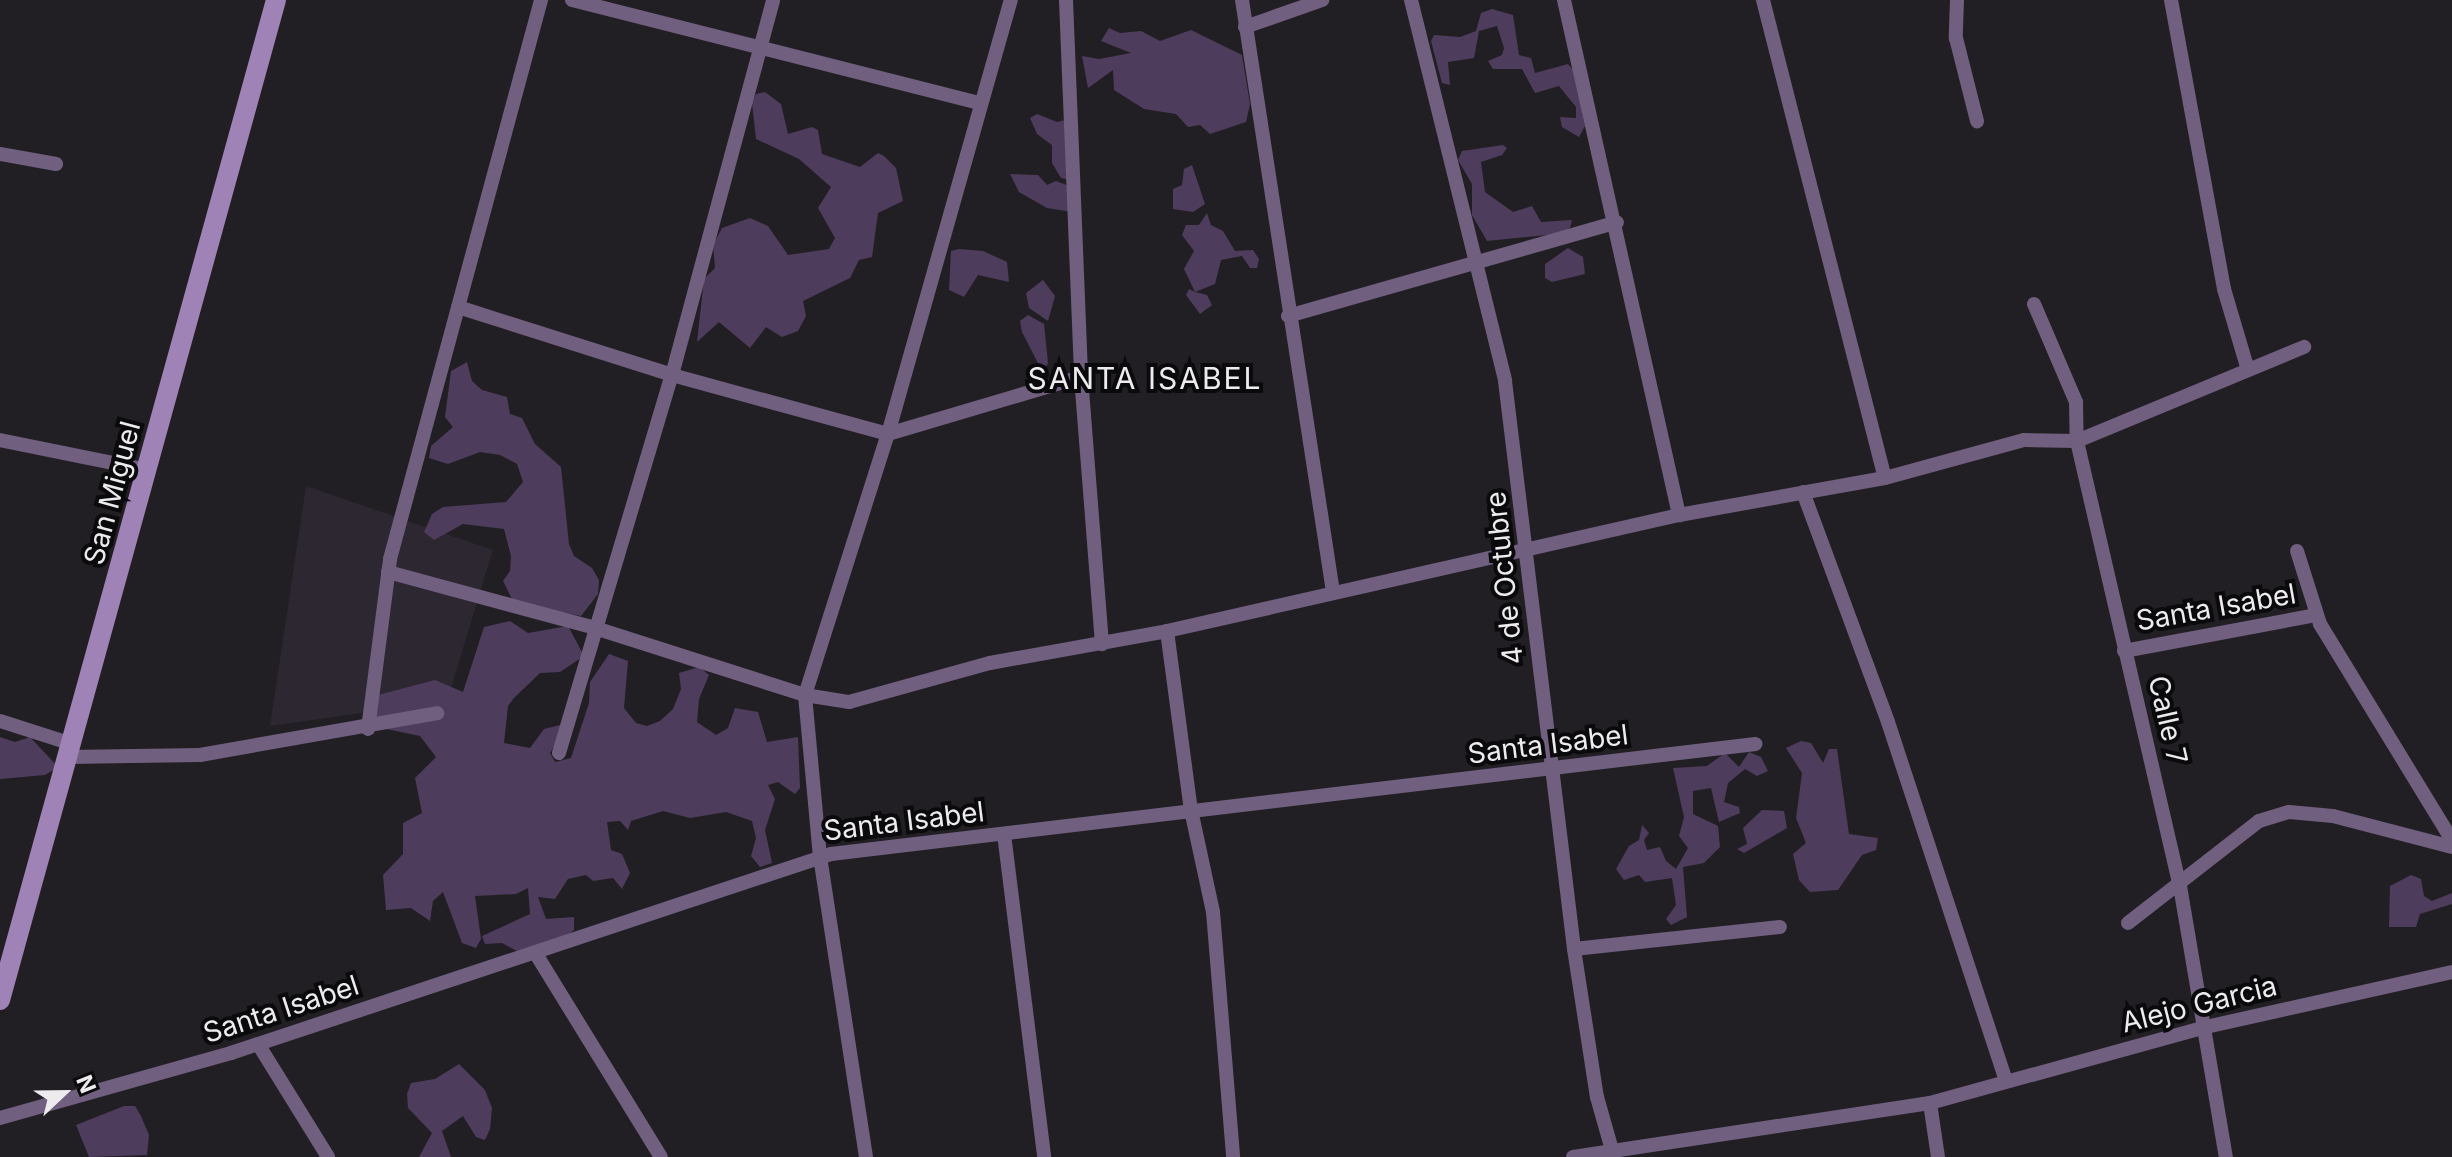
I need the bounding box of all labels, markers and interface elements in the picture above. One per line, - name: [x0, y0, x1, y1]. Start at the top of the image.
- district label: SANTA ISABEL: [1027, 360, 1263, 396]
- street label: San Miguel: [77, 418, 147, 568]
- street label: 4 de Octubre: [1478, 490, 1530, 666]
- street label: Santa Isabel: [2134, 576, 2298, 638]
- street label: Calle 7: [2142, 672, 2194, 768]
- street label: Santa Isabel: [1466, 717, 1630, 771]
- street label: Santa Isabel: [822, 794, 986, 848]
- street label: Santa Isabel: [199, 968, 363, 1050]
- street label: Alejo Garcia: [2118, 968, 2280, 1040]
- north arrow: [24, 1053, 104, 1133]
- text: N: [71, 1071, 101, 1097]

